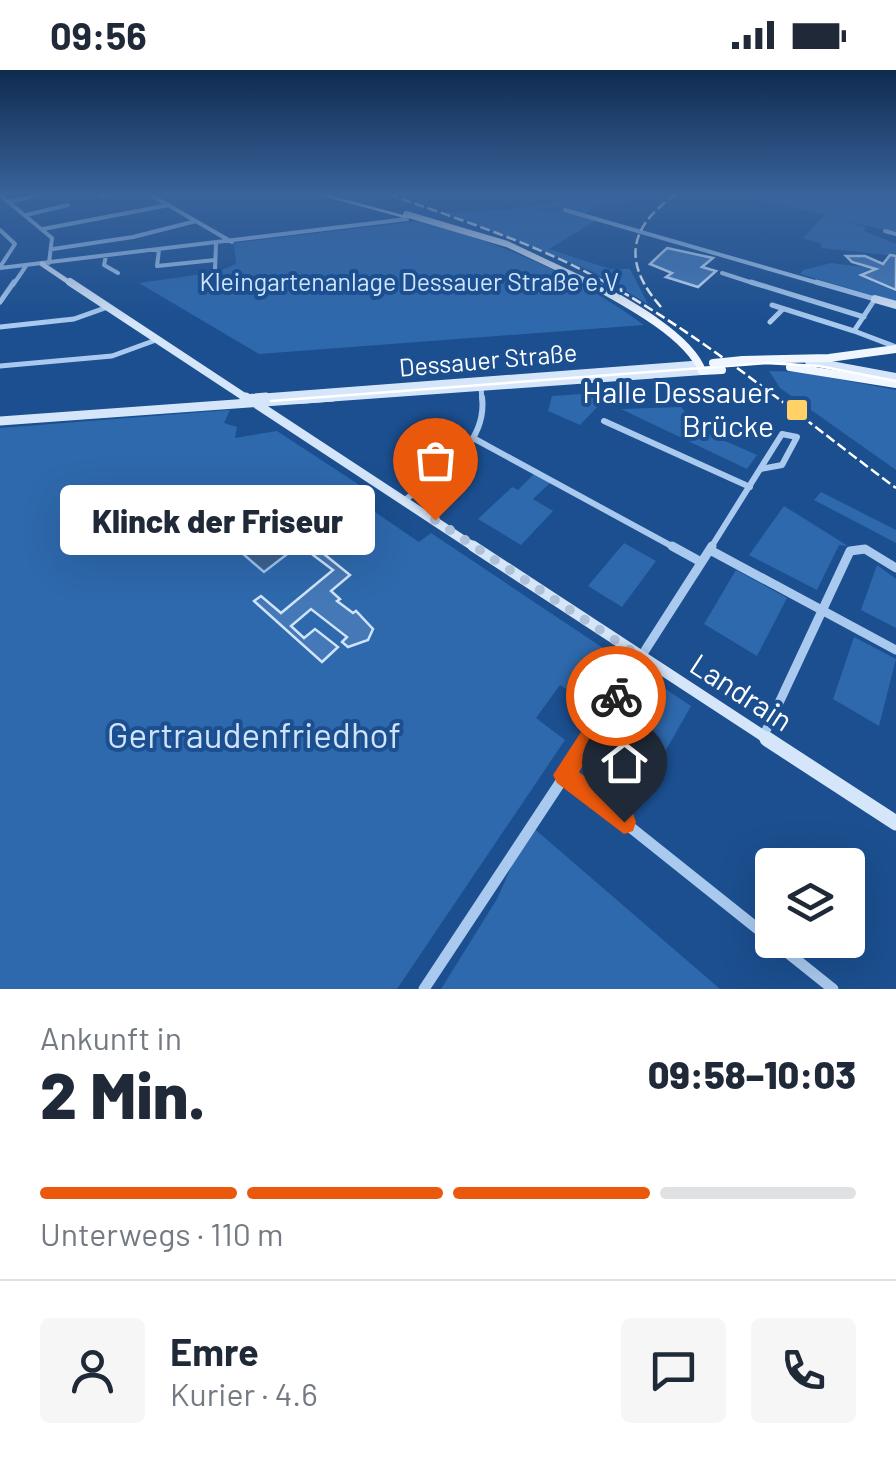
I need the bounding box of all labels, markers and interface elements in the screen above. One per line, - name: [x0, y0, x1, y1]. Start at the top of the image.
- text: 09:56: [50, 12, 147, 58]
- park label: Kleingartenanlage Dessauer Straße e.V.: [200, 266, 624, 296]
- street label: Dessauer Straße: [398, 336, 578, 382]
- place label: Halle Dessauer Brücke: [582, 373, 774, 443]
- marker: Halle Dessauer Brücke: [784, 397, 810, 423]
- pin: [393, 418, 478, 521]
- icon: bag: [408, 433, 463, 488]
- callout: Klinck der Friseur: [60, 485, 375, 555]
- text: Klinck der Friseur: [92, 501, 343, 539]
- street label: Landrain: [684, 645, 800, 738]
- courier: [566, 646, 666, 746]
- icon: bike: [589, 669, 644, 724]
- park label: Gertraudenfriedhof: [107, 713, 401, 755]
- pin: [582, 720, 667, 823]
- icon: home: [597, 735, 652, 790]
- map controls: [755, 848, 865, 958]
- button: layers: [755, 848, 865, 958]
- text: Ankunft in: [40, 1018, 182, 1056]
- text: 09:58–10:03: [648, 1051, 856, 1097]
- text: 2 Min.: [40, 1054, 206, 1132]
- text: Unterwegs · 110 m: [40, 1214, 284, 1252]
- button: person: [40, 1318, 145, 1423]
- button: chat: [621, 1318, 726, 1423]
- button: phone: [751, 1318, 856, 1423]
- text: Emre: [170, 1328, 259, 1374]
- text: Kurier · 4.6: [170, 1374, 318, 1412]

